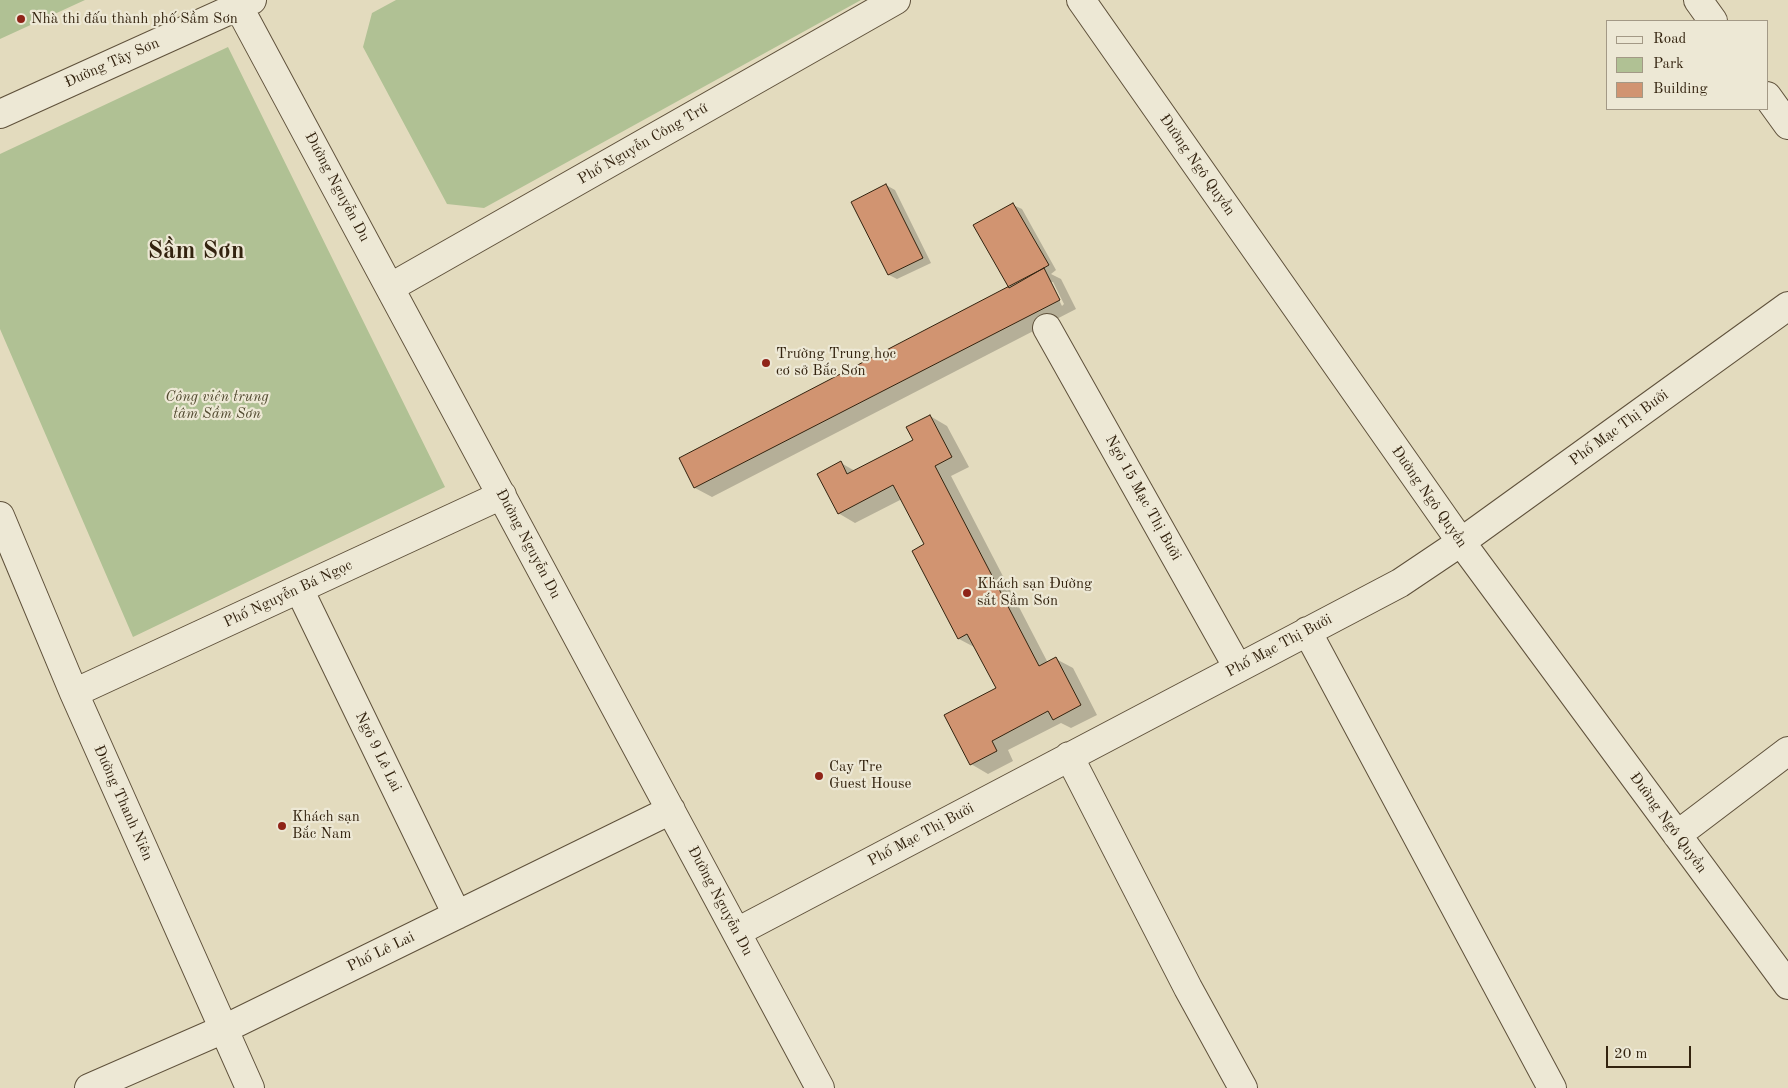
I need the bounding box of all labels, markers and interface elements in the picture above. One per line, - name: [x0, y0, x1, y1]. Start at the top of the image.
- place label: Nhà thi đấu thành phố Sầm Sơn: [31, 10, 238, 28]
- marker: Nhà thi đấu thành phố Sầm Sơn: [15, 13, 27, 25]
- legend: [1606, 20, 1768, 110]
- text: Road: [1653, 32, 1686, 47]
- street label: Đường Tây Sơn: [62, 34, 162, 92]
- text: Park: [1653, 57, 1684, 72]
- text: Building: [1653, 82, 1708, 97]
- street label: Phố Nguyễn Công Trứ: [575, 99, 711, 189]
- street label: Đường Ngô Quyền: [1155, 111, 1239, 219]
- street label: Đường Nguyễn Du: [300, 129, 374, 245]
- district label: Sầm Sơn: [147, 236, 245, 266]
- place label: Trường Trung học cơ sở Bắc Sơn: [776, 345, 896, 380]
- marker: Trường Trung học cơ sở Bắc Sơn: [760, 357, 772, 369]
- street label: Phố Mạc Thị Bưởi: [1566, 386, 1672, 470]
- park label: Công viên trung tâm Sầm Sơn: [165, 388, 269, 423]
- street label: Ngõ 15 Mạc Thị Bưởi: [1101, 432, 1185, 564]
- street label: Đường Ngô Quyền: [1387, 443, 1471, 551]
- street label: Đường Nguyễn Du: [491, 486, 565, 602]
- street label: Phố Nguyễn Bá Ngọc: [221, 556, 355, 632]
- place label: Khách sạn Đường sắt Sầm Sơn: [977, 575, 1092, 610]
- marker: Khách sạn Đường sắt Sầm Sơn: [961, 587, 973, 599]
- street label: Phố Mạc Thị Bưởi: [1223, 610, 1335, 682]
- street label: Ngõ 9 Lê Lai: [351, 709, 405, 795]
- street label: Đường Thanh Niên: [89, 742, 157, 864]
- place label: Cay Tre Guest House: [829, 758, 911, 793]
- street label: Đường Ngô Quyền: [1625, 769, 1711, 877]
- marker: Cay Tre Guest House: [813, 770, 825, 782]
- street label: Phố Mạc Thị Bưởi: [865, 799, 977, 871]
- place label: Khách sạn Bắc Nam: [292, 808, 360, 843]
- marker: Khách sạn Bắc Nam: [276, 820, 288, 832]
- street label: Đường Nguyễn Du: [683, 843, 757, 959]
- street label: Phố Lê Lai: [344, 928, 418, 976]
- scale bar: [1608, 1036, 1693, 1068]
- text: 20 m: [1614, 1047, 1648, 1062]

